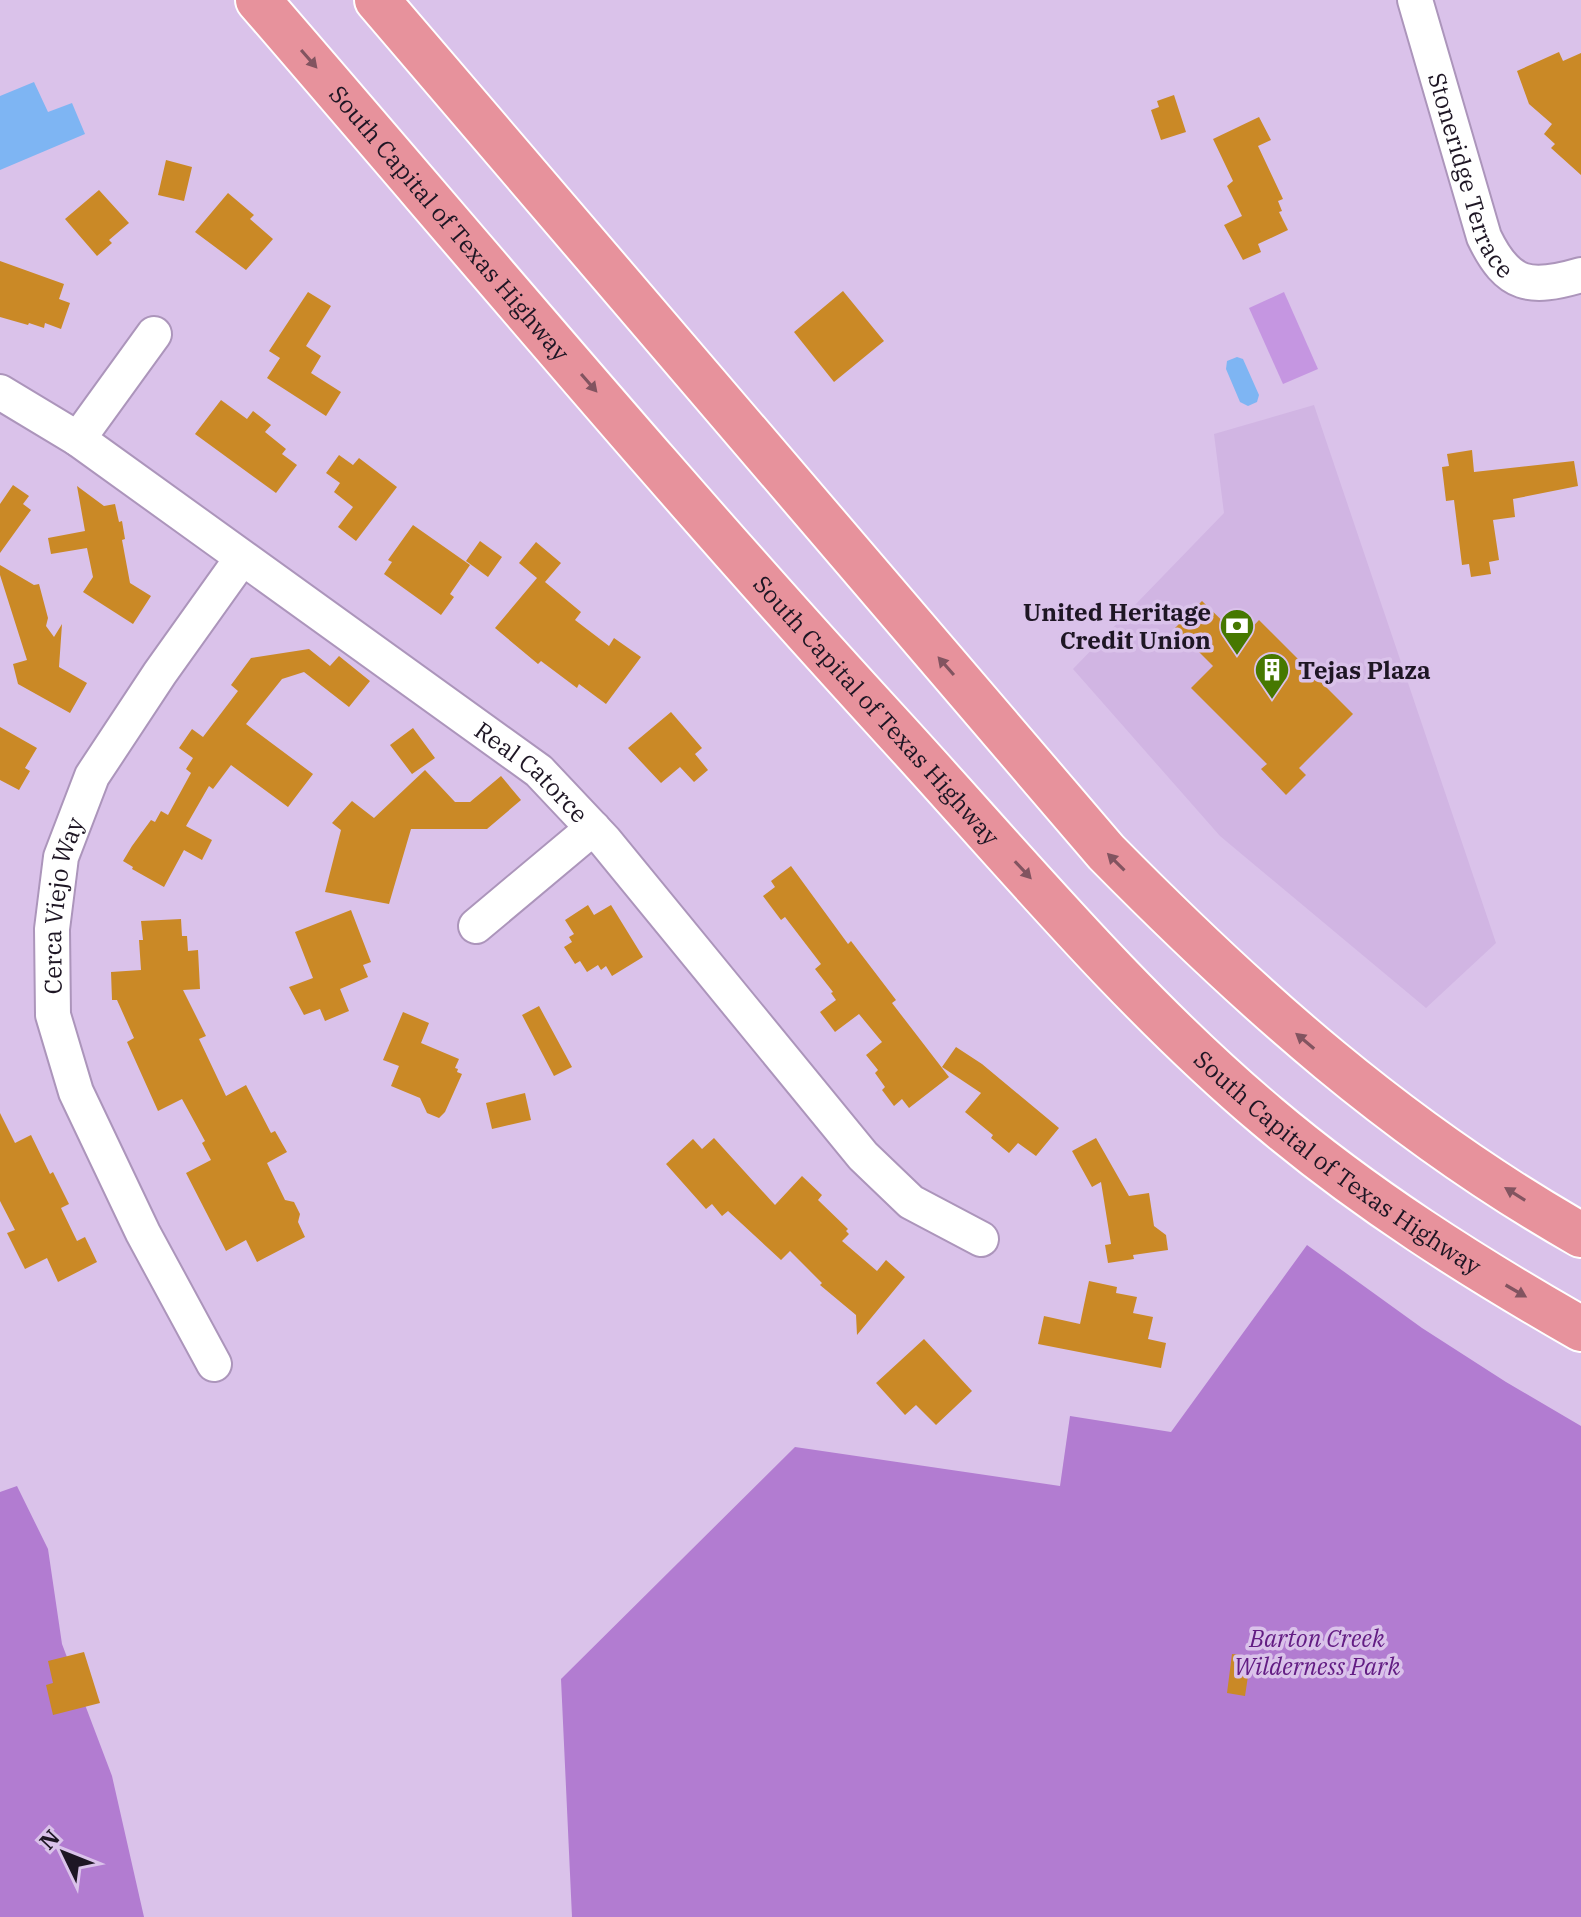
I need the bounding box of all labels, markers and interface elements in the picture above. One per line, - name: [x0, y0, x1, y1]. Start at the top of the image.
- one-way arrow: [300, 49, 317, 69]
- street label: Stoneridge Terrace: [1421, 69, 1521, 285]
- street label: South Capital of Texas Highway: [322, 78, 577, 368]
- one-way arrow: [580, 373, 597, 393]
- street label: South Capital of Texas Highway: [746, 568, 1007, 852]
- place label: United Heritage Credit Union: [1023, 596, 1211, 656]
- bank icon: United Heritage Credit Union: [1218, 607, 1256, 657]
- building icon: Tejas Plaza: [1253, 651, 1291, 701]
- place label: Tejas Plaza: [1298, 654, 1431, 686]
- one-way arrow: [938, 656, 955, 676]
- street label: Real Catorce: [468, 714, 595, 829]
- street label: Cerca Viejo Way: [36, 812, 91, 994]
- one-way arrow: [1107, 853, 1126, 872]
- one-way arrow: [1013, 860, 1031, 879]
- one-way arrow: [1295, 1033, 1315, 1050]
- street label: South Capital of Texas Highway: [1187, 1043, 1488, 1282]
- one-way arrow: [1504, 1188, 1526, 1202]
- one-way arrow: [1505, 1284, 1527, 1298]
- park label: Barton Creek Wilderness Park: [1234, 1622, 1401, 1682]
- north arrow: [24, 1813, 104, 1893]
- text: N: [32, 1823, 66, 1855]

